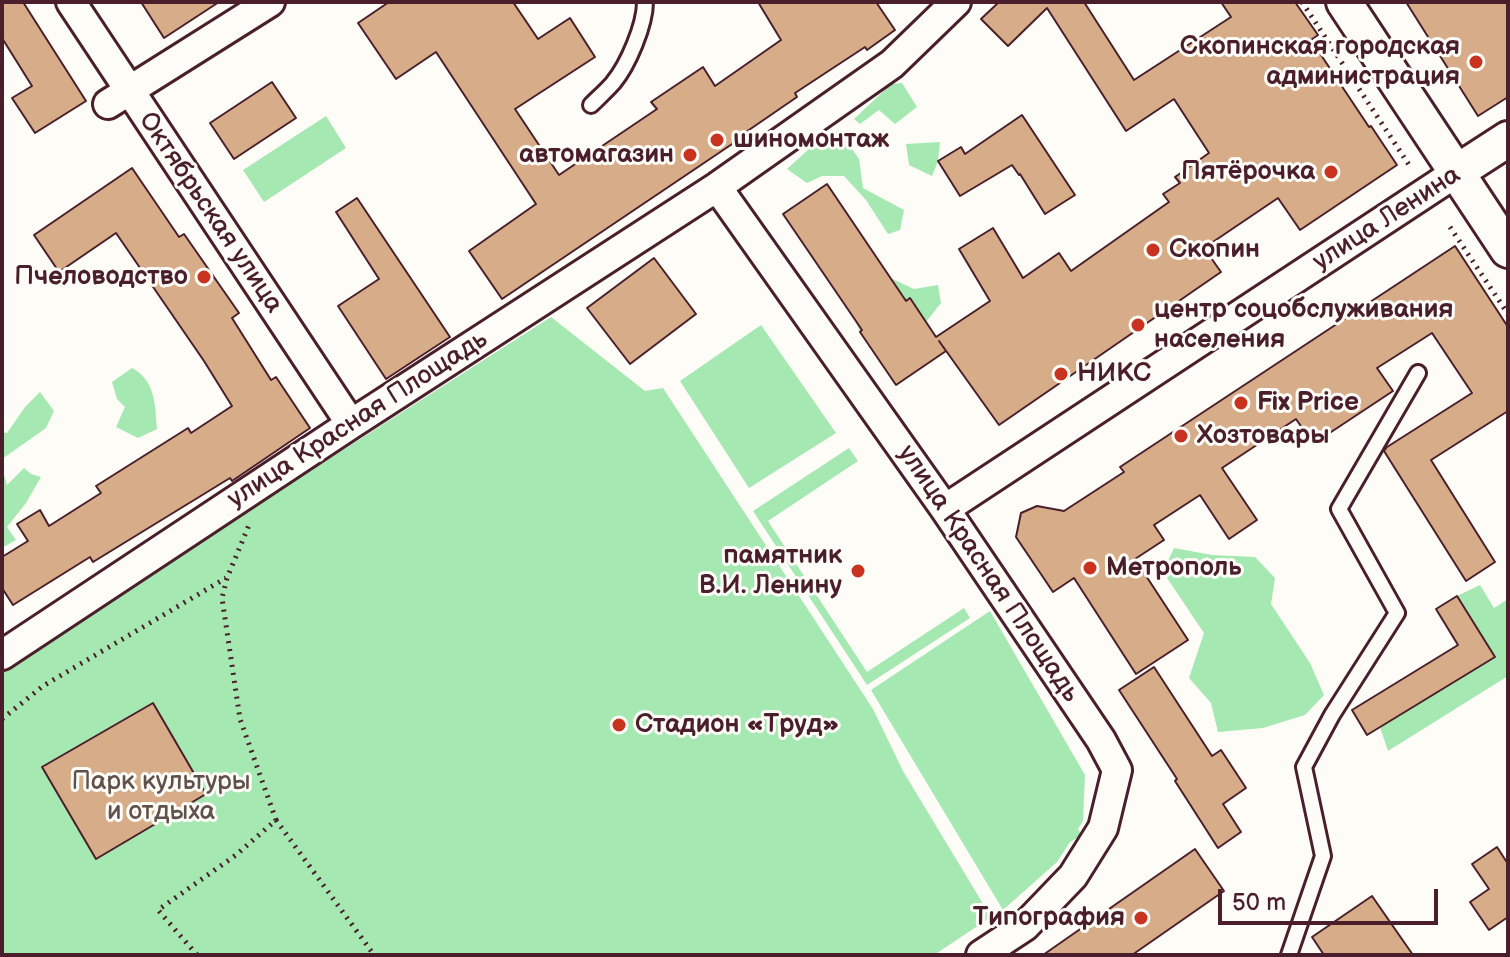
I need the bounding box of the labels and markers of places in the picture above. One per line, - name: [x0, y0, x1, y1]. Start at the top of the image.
- place label: Скопинская городская администрация: [1180, 31, 1460, 92]
- marker: Скопинская городская администрация: [1467, 53, 1485, 71]
- place label: шиномонтаж: [733, 124, 889, 156]
- marker: шиномонтаж: [708, 131, 726, 149]
- place label: автомагазин: [519, 139, 674, 171]
- marker: автомагазин: [681, 146, 699, 164]
- place label: Пятёрочка: [1181, 156, 1315, 188]
- marker: Пятёрочка: [1322, 163, 1340, 181]
- place label: Скопин: [1169, 234, 1260, 266]
- marker: Скопин: [1144, 241, 1162, 259]
- place label: Пчеловодство: [14, 261, 188, 293]
- marker: Пчеловодство: [195, 268, 213, 286]
- place label: центр соцобслуживания населения: [1154, 294, 1453, 356]
- marker: центр соцобслуживания населения: [1129, 316, 1147, 334]
- place label: НИКС: [1077, 358, 1151, 390]
- marker: НИКС: [1052, 365, 1070, 383]
- place label: Fix Price: [1257, 387, 1359, 419]
- marker: Fix Price: [1232, 394, 1250, 412]
- place label: Хозтовары: [1197, 420, 1329, 452]
- marker: Хозтовары: [1172, 427, 1190, 445]
- place label: памятник В.И. Ленину: [699, 540, 842, 602]
- place label: Метрополь: [1106, 552, 1242, 584]
- marker: Метрополь: [1081, 559, 1099, 577]
- marker: памятник В.И. Ленину: [849, 562, 867, 580]
- place label: Стадион «Труд»: [635, 709, 839, 741]
- marker: Стадион «Труд»: [610, 716, 628, 734]
- place label: Типография: [973, 902, 1125, 934]
- marker: Типография: [1132, 909, 1150, 927]

